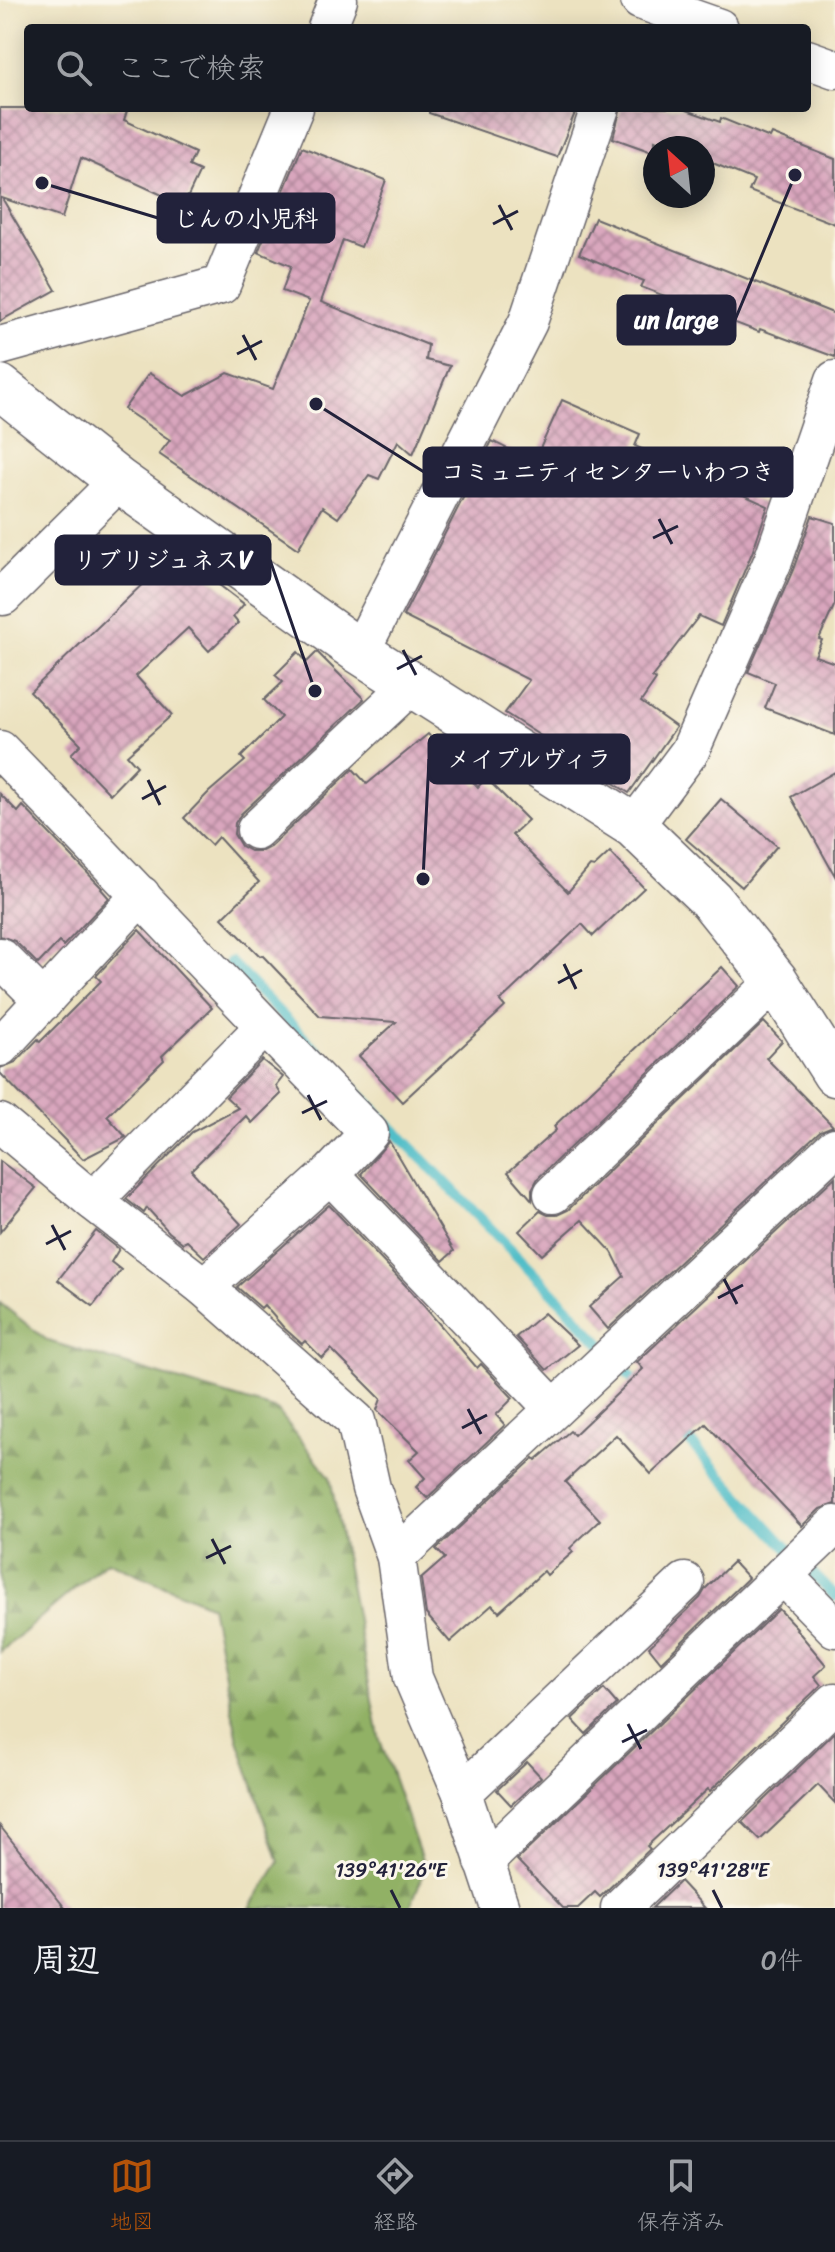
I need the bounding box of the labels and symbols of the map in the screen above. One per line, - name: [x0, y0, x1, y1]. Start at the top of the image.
- north arrow: [643, 136, 715, 208]
- callout: じんの小児科: [158, 194, 334, 242]
- text: じんの小児科: [174, 198, 318, 240]
- callout: un large: [618, 296, 735, 344]
- text: un large: [634, 299, 719, 341]
- callout: コミュニティセンターいわつき: [424, 448, 792, 496]
- text: コミュニティセンターいわつき: [441, 451, 775, 493]
- callout: リブリジュネスV: [56, 536, 270, 584]
- text: リブリジュネスV: [73, 539, 254, 581]
- callout: メイプルヴィラ: [429, 735, 629, 783]
- text: メイプルヴィラ: [447, 738, 611, 780]
- text: 139°41'26"E: [335, 1853, 449, 1888]
- text: 139°41'28"E: [657, 1853, 771, 1888]

